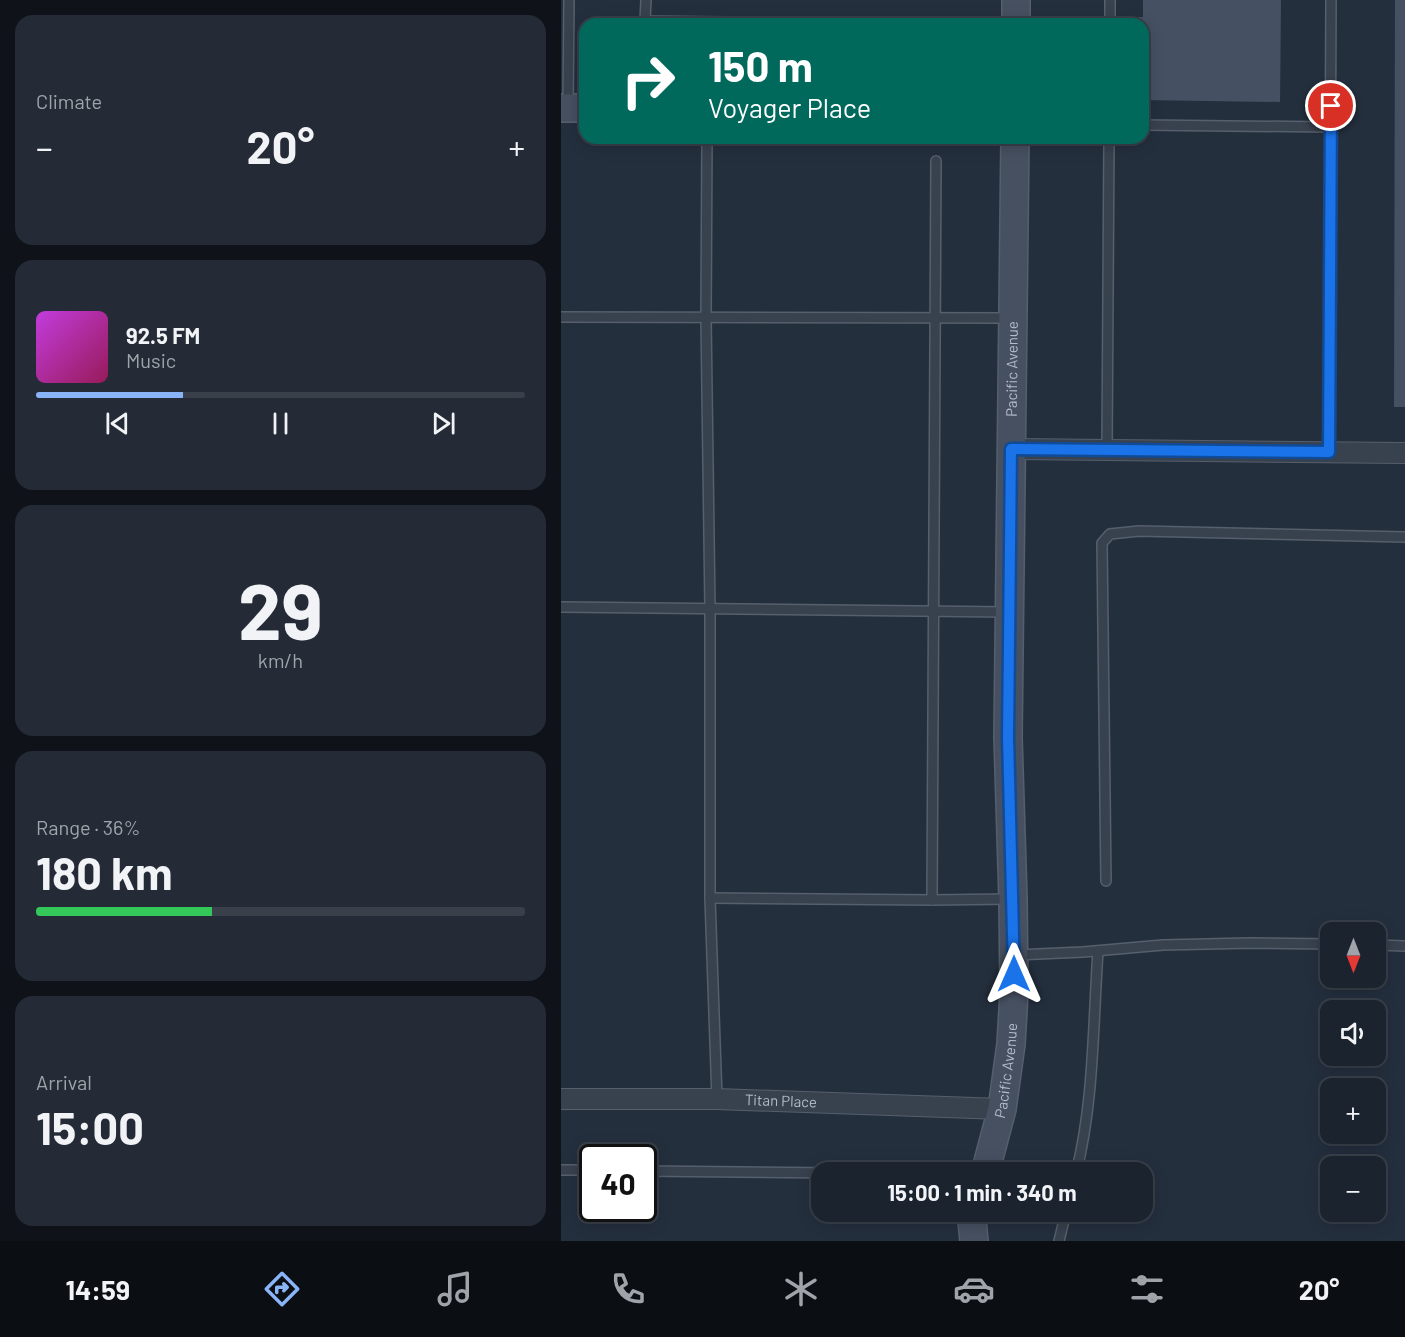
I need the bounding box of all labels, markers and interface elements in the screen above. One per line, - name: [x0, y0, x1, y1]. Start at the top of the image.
- text: 150 m: [708, 40, 813, 90]
- icon: right: [609, 42, 687, 120]
- pin: [1305, 80, 1356, 131]
- text: Climate: [36, 89, 102, 113]
- icon: arrive: [1314, 89, 1347, 122]
- text: Voyager Place: [708, 91, 871, 123]
- text: 20°: [247, 119, 314, 173]
- text: −: [36, 127, 53, 167]
- text: +: [509, 127, 525, 167]
- street label: Pacific Avenue: [1002, 321, 1021, 417]
- text: 92.5 FM: [126, 322, 200, 348]
- text: Music: [126, 348, 176, 372]
- icon: previous: [101, 407, 134, 440]
- icon: pause: [264, 407, 297, 440]
- icon: next: [427, 407, 460, 440]
- text: 29: [238, 562, 323, 656]
- text: km/h: [258, 648, 303, 672]
- text: Range · 36%: [36, 815, 140, 839]
- text: 180 km: [36, 845, 173, 899]
- north arrow: [1320, 922, 1386, 988]
- map controls: [1320, 922, 1386, 1222]
- position arrow: [982, 942, 1046, 1006]
- button: sound: [1320, 1000, 1386, 1066]
- street label: Pacific Avenue: [990, 1022, 1020, 1120]
- text: Arrival: [36, 1070, 92, 1094]
- button: +: [1320, 1078, 1386, 1144]
- street label: Titan Place: [745, 1090, 817, 1111]
- text: 15:00: [36, 1100, 144, 1154]
- speed limit sign: 40: [579, 1144, 657, 1222]
- button: −: [1320, 1156, 1386, 1222]
- text: 15:00 · 1 min · 340 m: [887, 1179, 1077, 1205]
- icon: directions: [261, 1268, 303, 1310]
- icon: music: [434, 1268, 476, 1310]
- icon: phone: [607, 1268, 649, 1310]
- icon: climate: [780, 1268, 822, 1310]
- icon: car: [953, 1268, 995, 1310]
- icon: filters: [1126, 1268, 1168, 1310]
- text: 14:59: [65, 1273, 130, 1305]
- text: 20°: [1299, 1273, 1339, 1305]

